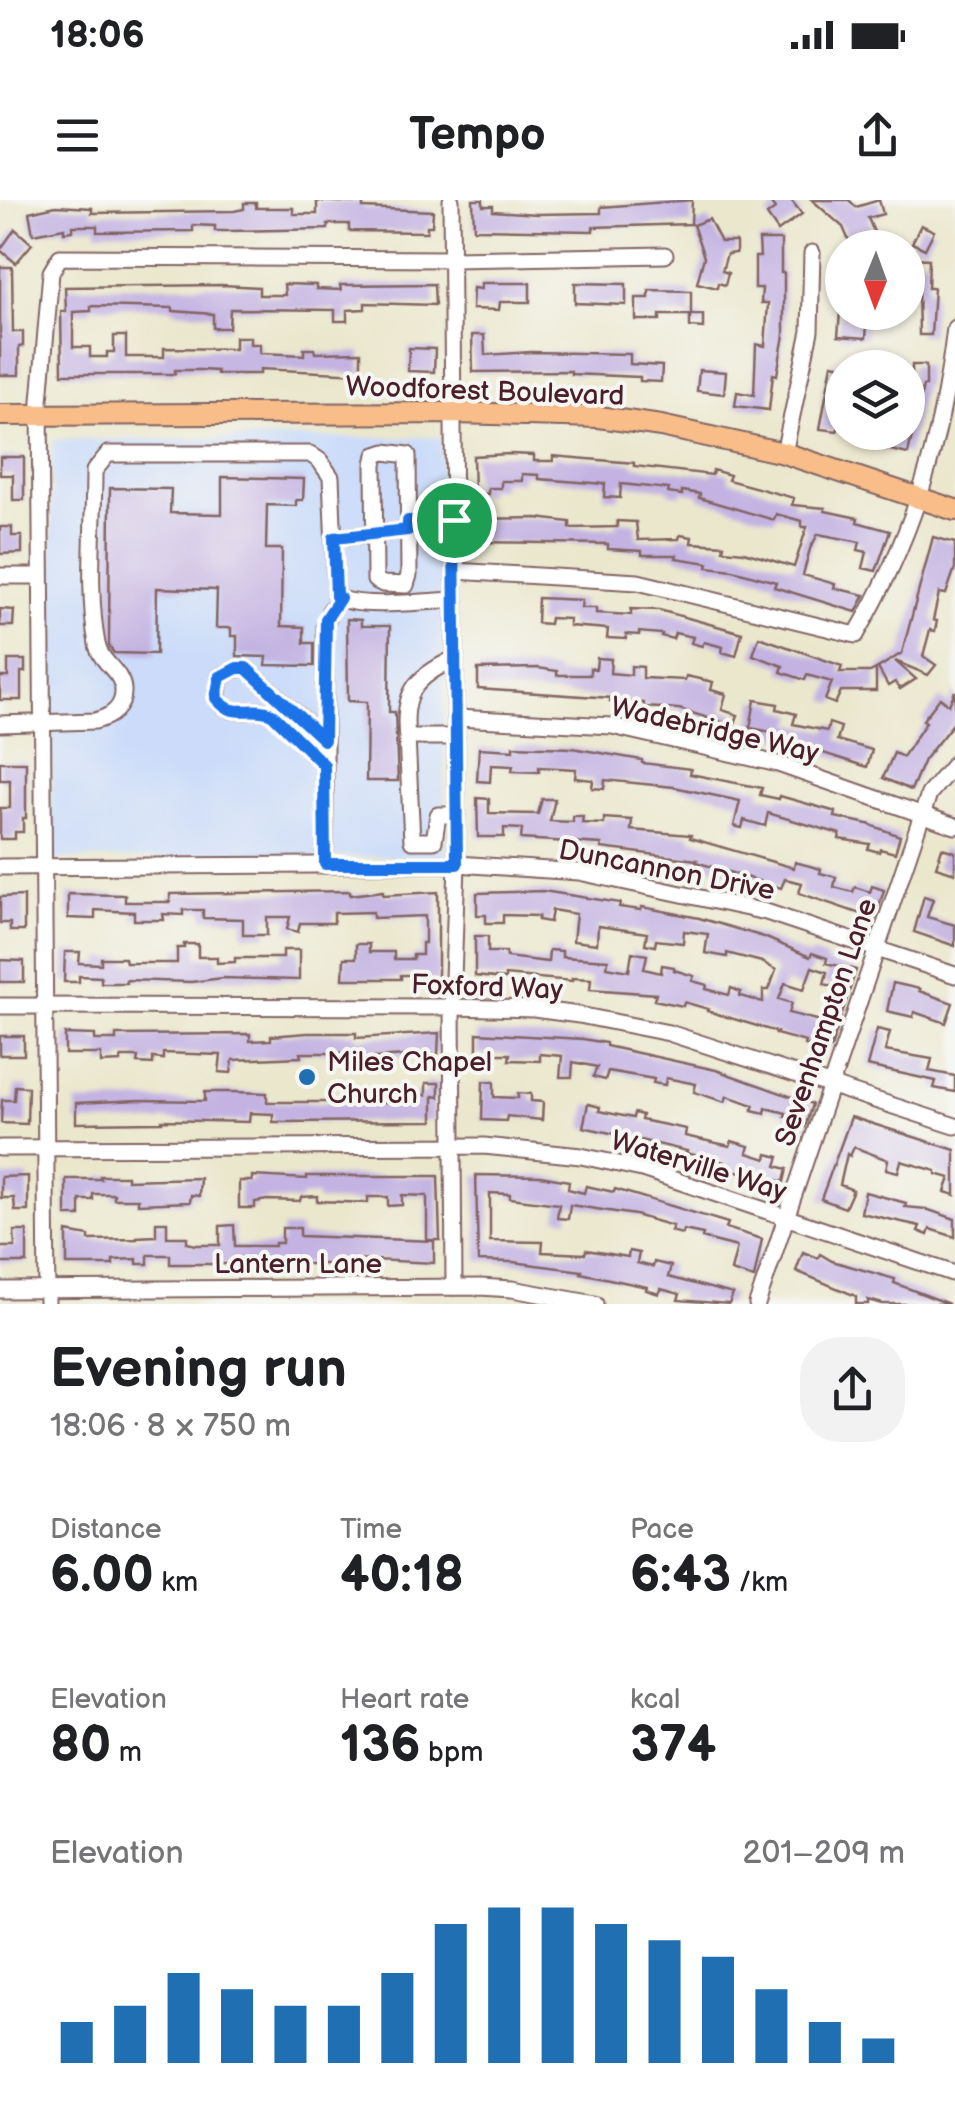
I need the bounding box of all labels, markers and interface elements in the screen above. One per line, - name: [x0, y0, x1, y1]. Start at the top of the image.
- text: 18:06: [50, 13, 145, 58]
- icon: menu: [50, 108, 105, 163]
- text: Tempo: [409, 108, 546, 163]
- icon: share: [850, 108, 905, 163]
- north arrow: [825, 230, 925, 330]
- map controls: [825, 230, 925, 450]
- button: layers: [825, 350, 925, 450]
- street label: Woodforest Boulevard: [345, 370, 625, 413]
- pin: [412, 478, 497, 563]
- icon: arrive: [427, 493, 482, 548]
- street label: Wadebridge Way: [607, 690, 822, 771]
- street label: Duncannon Drive: [556, 833, 777, 908]
- street label: Sevenhampton Lane: [769, 894, 884, 1151]
- street label: Foxford Way: [410, 968, 564, 1007]
- place label: Miles Chapel Church: [327, 1046, 492, 1111]
- marker: Miles Chapel Church: [296, 1066, 318, 1088]
- street label: Waterville Way: [607, 1124, 791, 1209]
- street label: Lantern Lane: [214, 1248, 382, 1281]
- text: Evening run: [50, 1336, 347, 1403]
- button: share: [800, 1337, 905, 1442]
- text: 18:06 · 8 × 750 m: [50, 1407, 291, 1446]
- text: Distance: [50, 1513, 162, 1546]
- text: Time: [340, 1513, 402, 1546]
- text: Pace: [630, 1513, 694, 1546]
- text: 6.00: [50, 1546, 154, 1606]
- text: 40:18: [340, 1546, 464, 1606]
- text: 6:43: [630, 1546, 731, 1606]
- text: km: [154, 1566, 198, 1599]
- text: /km: [731, 1566, 788, 1599]
- text: Elevation: [50, 1683, 167, 1716]
- text: Heart rate: [340, 1683, 469, 1716]
- text: kcal: [630, 1683, 680, 1716]
- text: 80: [50, 1716, 111, 1776]
- text: 136: [340, 1716, 421, 1776]
- text: 374: [630, 1716, 716, 1776]
- text: m: [111, 1736, 142, 1769]
- text: bpm: [421, 1736, 483, 1769]
- text: Elevation: [50, 1834, 183, 1873]
- text: 201–209 m: [743, 1834, 905, 1873]

